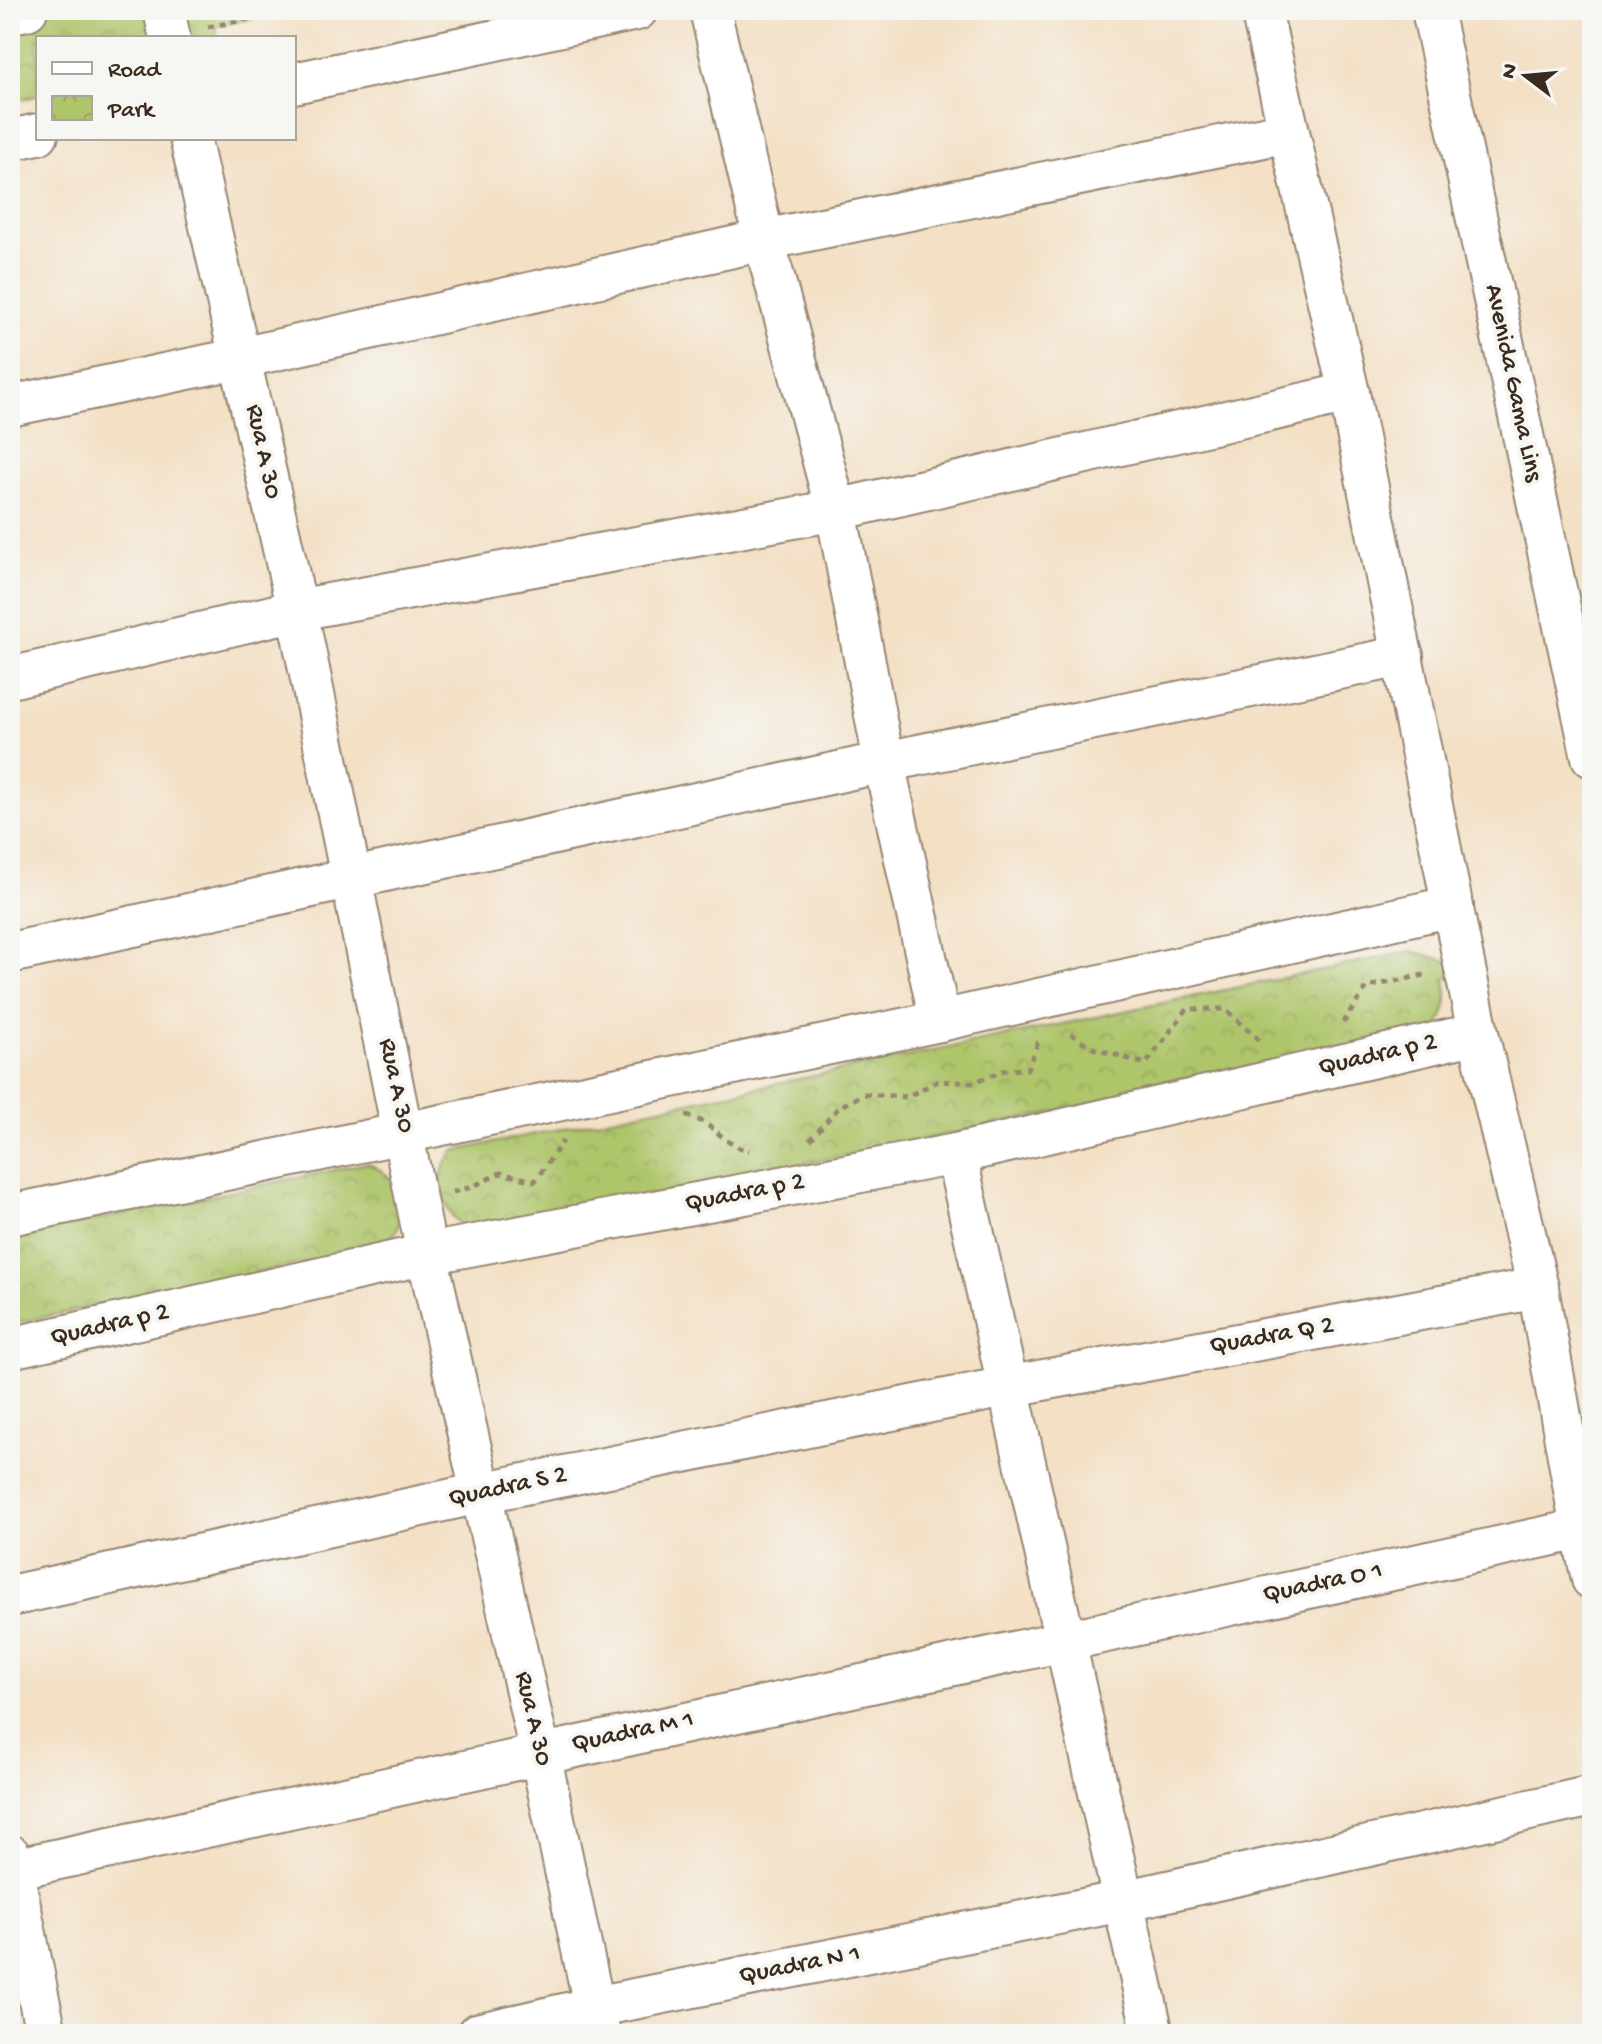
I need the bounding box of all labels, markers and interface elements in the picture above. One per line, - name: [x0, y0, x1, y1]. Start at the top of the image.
- legend: [36, 36, 296, 140]
- north arrow: [1486, 36, 1566, 116]
- text: Road: [108, 57, 162, 86]
- text: N: [1496, 61, 1525, 82]
- text: Park: [107, 97, 156, 126]
- street label: Avenida Gama Lins: [1476, 281, 1548, 486]
- street label: Rua A 30: [237, 402, 287, 502]
- street label: Quadra p 2: [1316, 1027, 1441, 1085]
- street label: Rua A 30: [370, 1036, 420, 1136]
- street label: Quadra p 2: [683, 1167, 808, 1221]
- street label: Quadra p 2: [48, 1297, 173, 1355]
- street label: Quadra Q 2: [1208, 1311, 1337, 1363]
- street label: Quadra S 2: [446, 1460, 570, 1516]
- street label: Quadra O 1: [1260, 1556, 1386, 1612]
- street label: Rua A 30: [506, 1669, 558, 1770]
- street label: Quadra M 1: [569, 1705, 697, 1761]
- street label: Quadra N 1: [737, 1939, 863, 1993]

